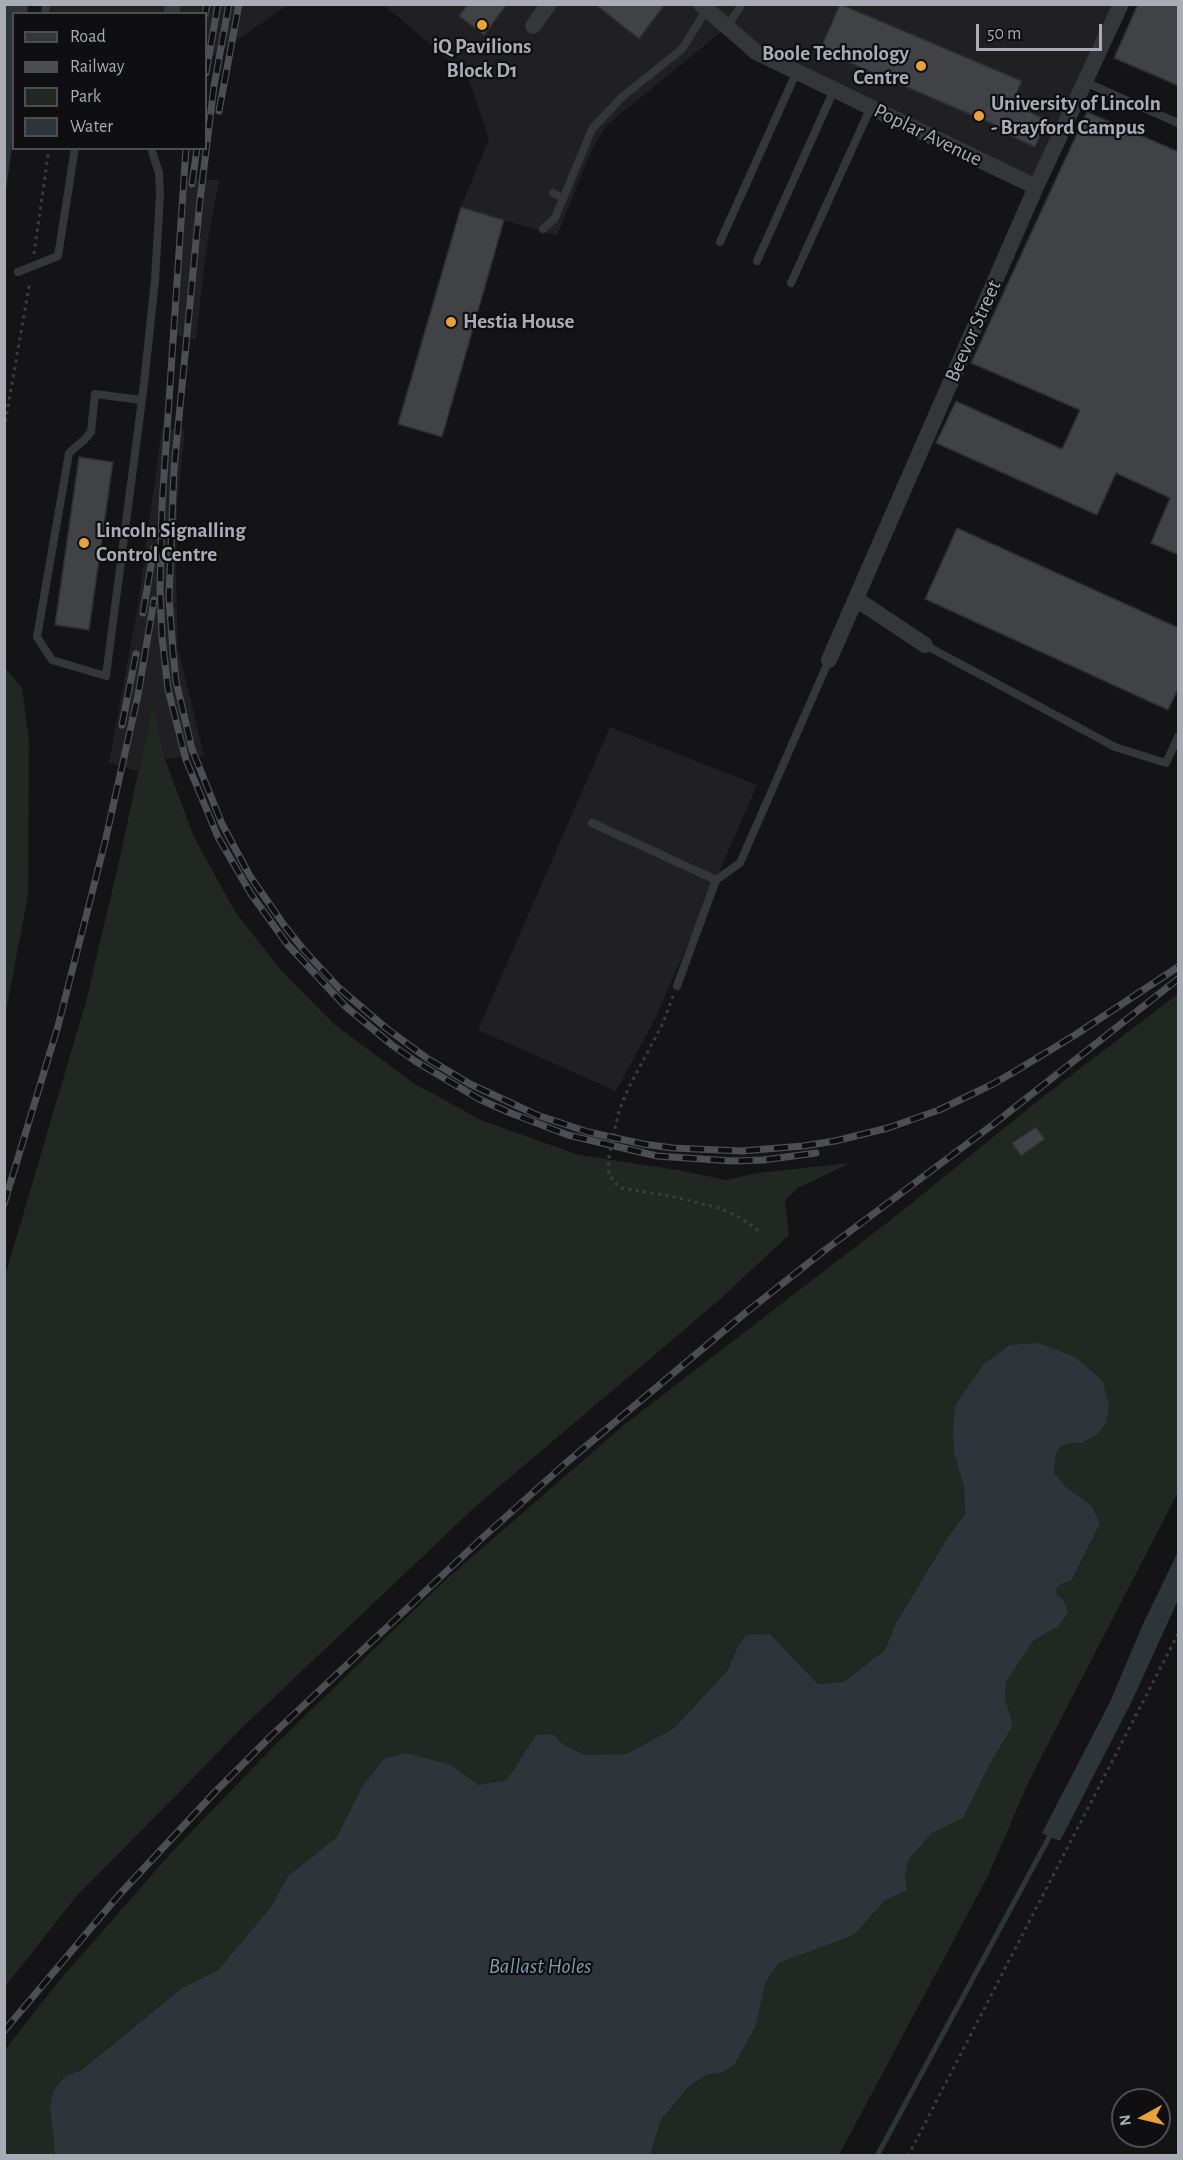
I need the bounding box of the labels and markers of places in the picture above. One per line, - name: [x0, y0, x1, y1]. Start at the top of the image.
- marker: iQ Pavilions Block D1: [475, 18, 489, 32]
- place label: iQ Pavilions Block D1: [433, 34, 531, 84]
- place label: Boole Technology Centre: [762, 41, 909, 91]
- marker: Boole Technology Centre: [914, 59, 928, 73]
- place label: University of Lincoln - Brayford Campus: [991, 91, 1161, 141]
- marker: University of Lincoln - Brayford Campus: [972, 109, 986, 123]
- place label: Hestia House: [463, 309, 575, 335]
- marker: Hestia House: [444, 315, 458, 329]
- place label: Lincoln Signalling Control Centre: [96, 518, 246, 568]
- marker: Lincoln Signalling Control Centre: [77, 536, 91, 550]

